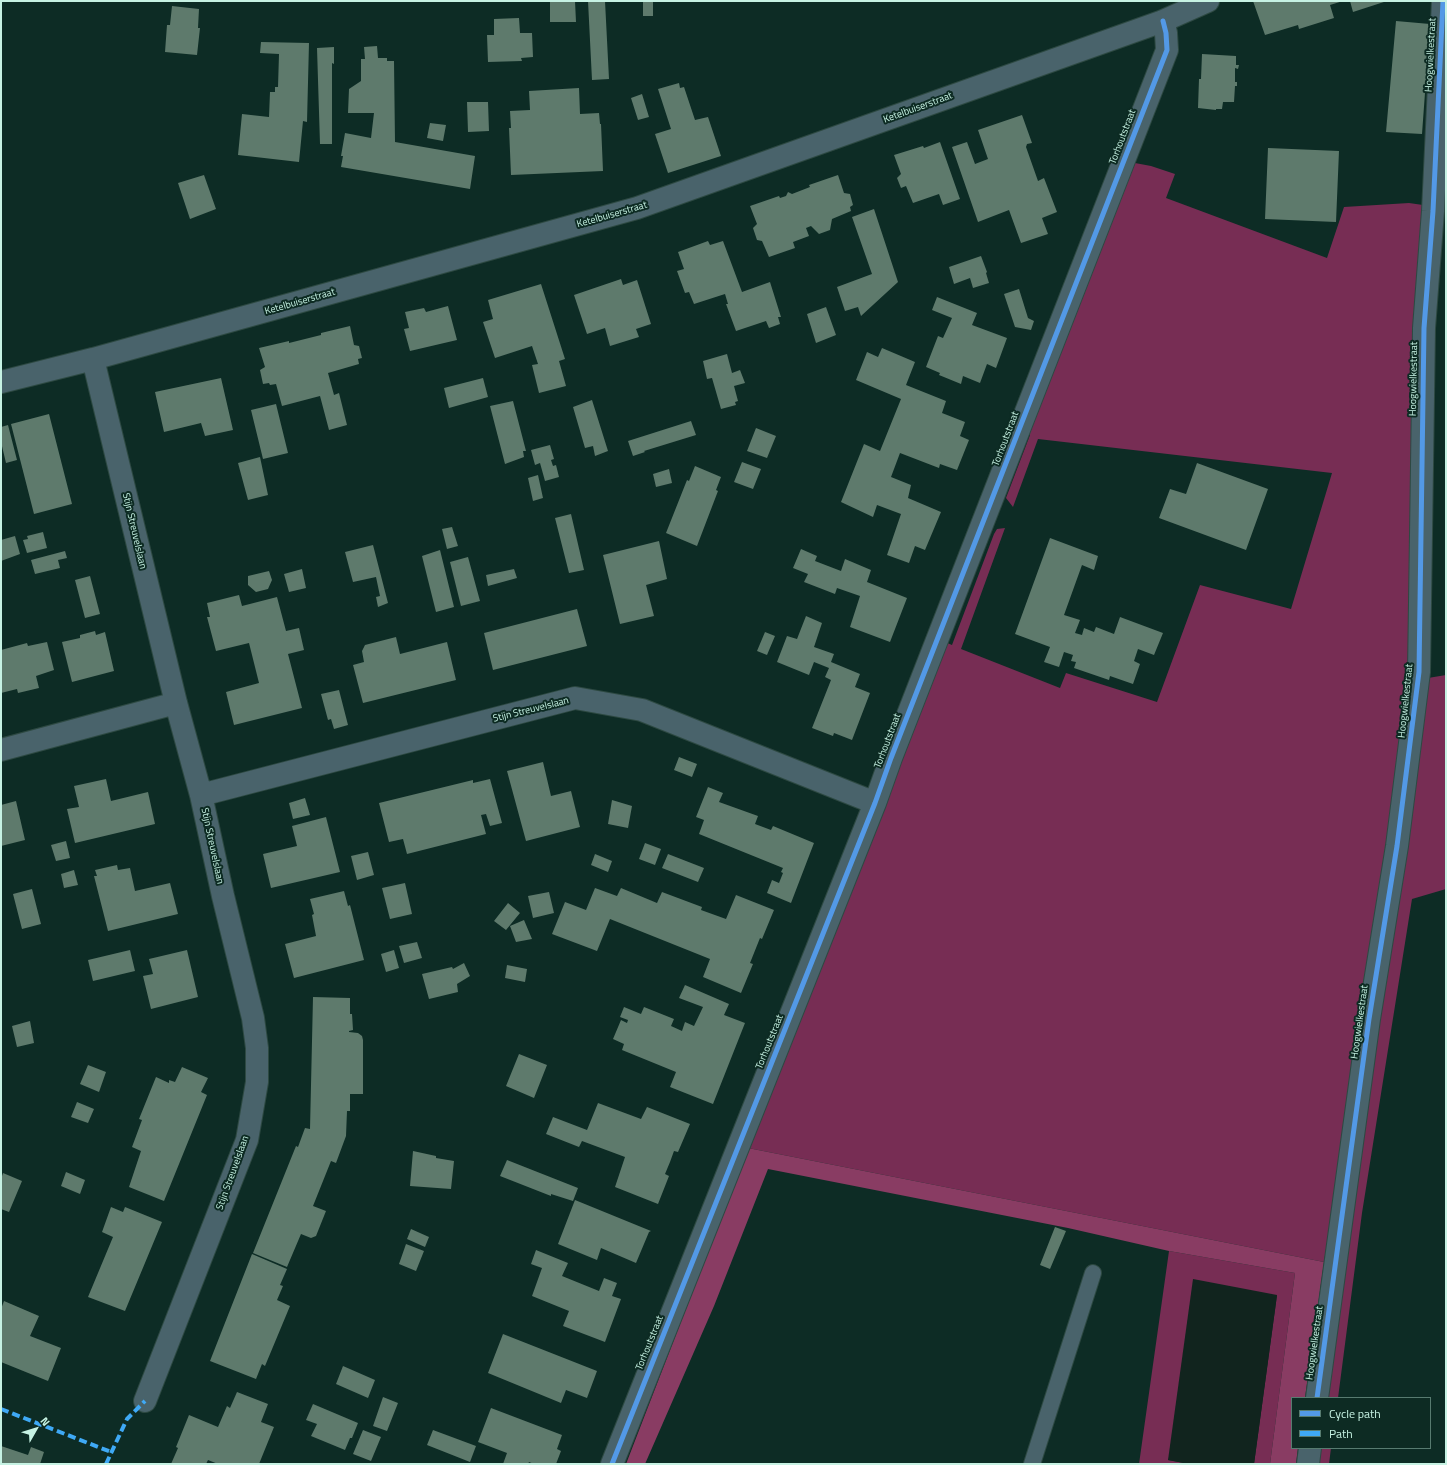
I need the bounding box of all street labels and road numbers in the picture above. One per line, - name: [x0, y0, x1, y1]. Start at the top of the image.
- street label: Hoogwielkestraat: [1423, 18, 1439, 92]
- street label: Ketelbuiserstraat: [882, 90, 954, 126]
- street label: Torhoutstraat: [1107, 108, 1139, 166]
- street label: Ketelbuiserstraat: [576, 199, 648, 231]
- street label: Ketelbuiserstraat: [264, 286, 336, 318]
- street label: Hoogwielkestraat: [1407, 342, 1421, 416]
- street label: Torhoutstraat: [990, 410, 1022, 468]
- street label: Stijn Streuvelslaan: [119, 492, 149, 570]
- street label: Hoogwielkestraat: [1396, 663, 1416, 739]
- street label: Stijn Streuvelslaan: [492, 695, 570, 725]
- street label: Torhoutstraat: [872, 712, 904, 770]
- street label: Stijn Streuvelslaan: [198, 807, 226, 885]
- street label: Hoogwielkestraat: [1349, 984, 1371, 1060]
- street label: Torhoutstraat: [754, 1013, 786, 1071]
- street label: Stijn Streuvelslaan: [214, 1134, 252, 1212]
- street label: Hoogwielkestraat: [1304, 1305, 1326, 1381]
- street label: Torhoutstraat: [634, 1314, 666, 1372]

